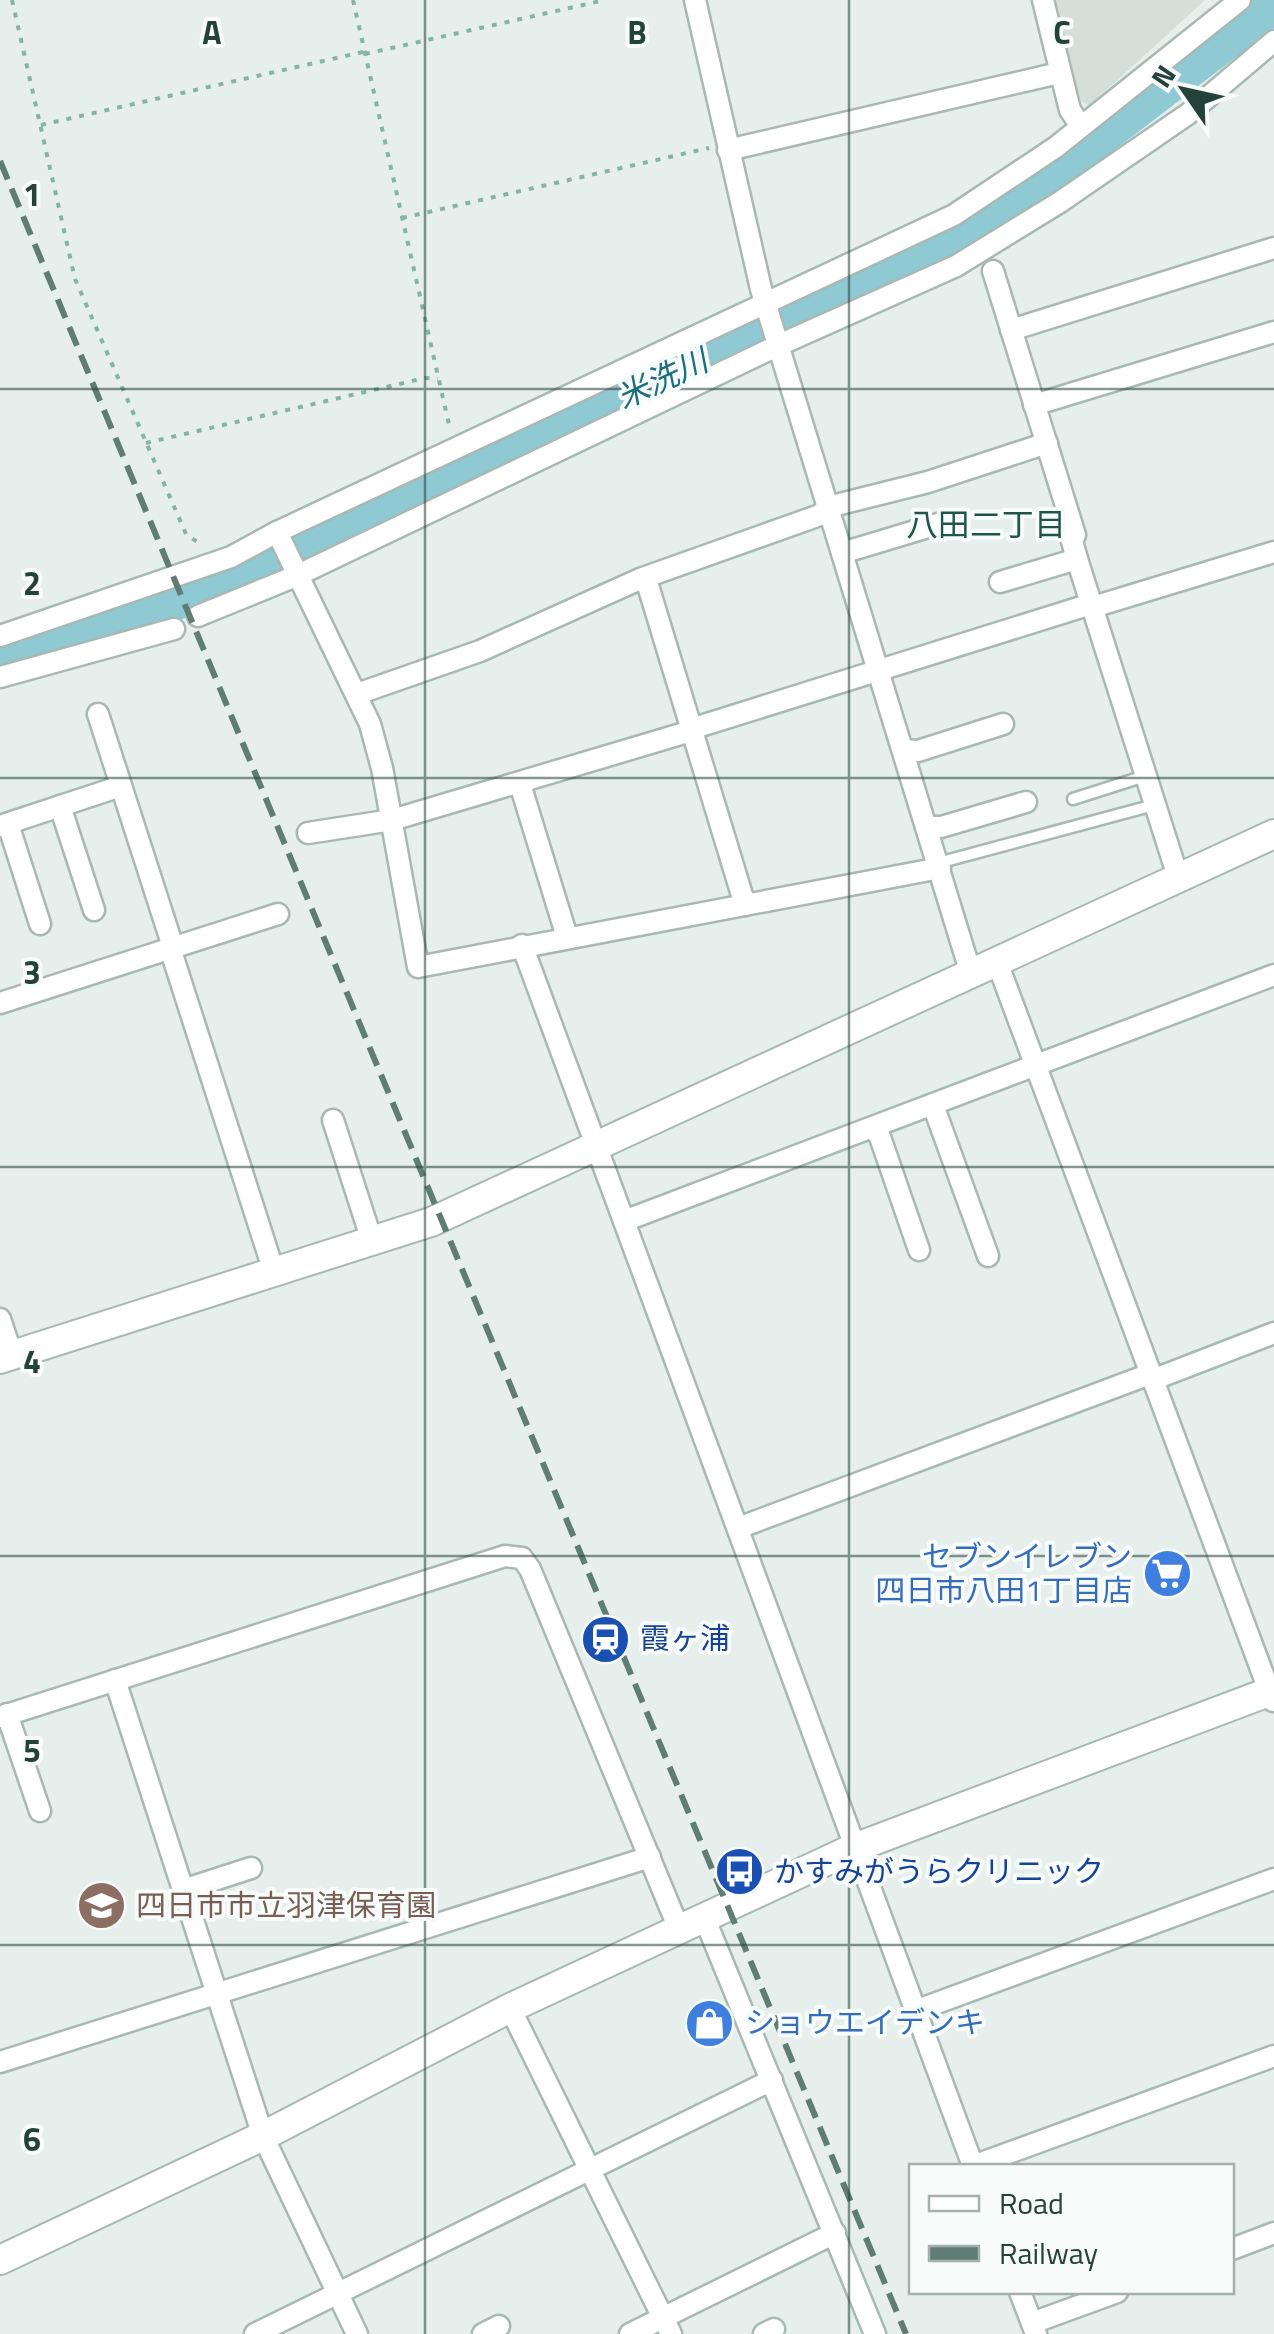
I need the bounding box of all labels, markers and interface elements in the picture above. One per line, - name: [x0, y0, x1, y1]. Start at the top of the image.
- text: A: [202, 8, 222, 56]
- text: B: [627, 8, 647, 56]
- text: C: [1053, 8, 1071, 56]
- north arrow: [1134, 40, 1234, 140]
- text: N: [1140, 56, 1186, 96]
- text: 1: [23, 170, 41, 218]
- water label: 米洗川: [608, 335, 718, 420]
- district label: 八田二丁目: [906, 500, 1066, 548]
- text: 2: [23, 559, 41, 607]
- text: 3: [23, 948, 41, 996]
- text: 4: [23, 1337, 41, 1385]
- place label: セブンイレブン 四日市八田1丁目店: [875, 1533, 1132, 1613]
- supermarket icon: セブンイレブン 四日市八田1丁目店: [1141, 1548, 1193, 1600]
- station icon: 霞ヶ浦: [579, 1613, 631, 1665]
- place label: 霞ヶ浦: [640, 1615, 730, 1661]
- text: 5: [23, 1726, 41, 1774]
- bus stop icon: かすみがうらクリニック: [713, 1846, 765, 1898]
- place label: かすみがうらクリニック: [774, 1848, 1104, 1894]
- school or university icon: 四日市市立羽津保育園: [75, 1880, 127, 1932]
- place label: 四日市市立羽津保育園: [136, 1882, 436, 1928]
- shop icon: ショウエイデンキ: [684, 1997, 736, 2049]
- place label: ショウエイデンキ: [745, 1999, 985, 2045]
- text: 6: [23, 2115, 41, 2163]
- legend: [909, 2164, 1234, 2294]
- text: Road: [999, 2180, 1064, 2226]
- text: Railway: [999, 2230, 1098, 2276]

